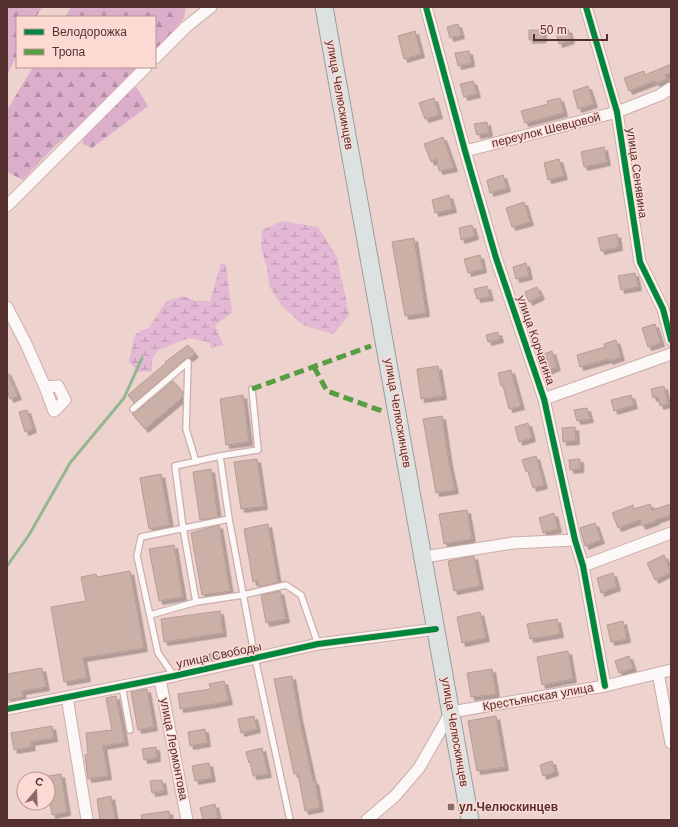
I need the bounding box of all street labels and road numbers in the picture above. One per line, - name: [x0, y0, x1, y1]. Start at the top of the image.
- street label: улица Челюскинцев: [323, 39, 357, 151]
- street label: переулок Шевцовой: [490, 110, 602, 150]
- street label: улица Сенявина: [624, 127, 650, 219]
- street label: улица Корчагина: [514, 293, 558, 387]
- street label: улица Челюскинцев: [381, 357, 415, 469]
- street label: улица Свободы: [175, 639, 263, 671]
- street label: улица Челюскинцев: [438, 676, 472, 788]
- street label: Крестьянская улица: [482, 680, 595, 714]
- street label: улица Лермонтова: [157, 697, 191, 802]

